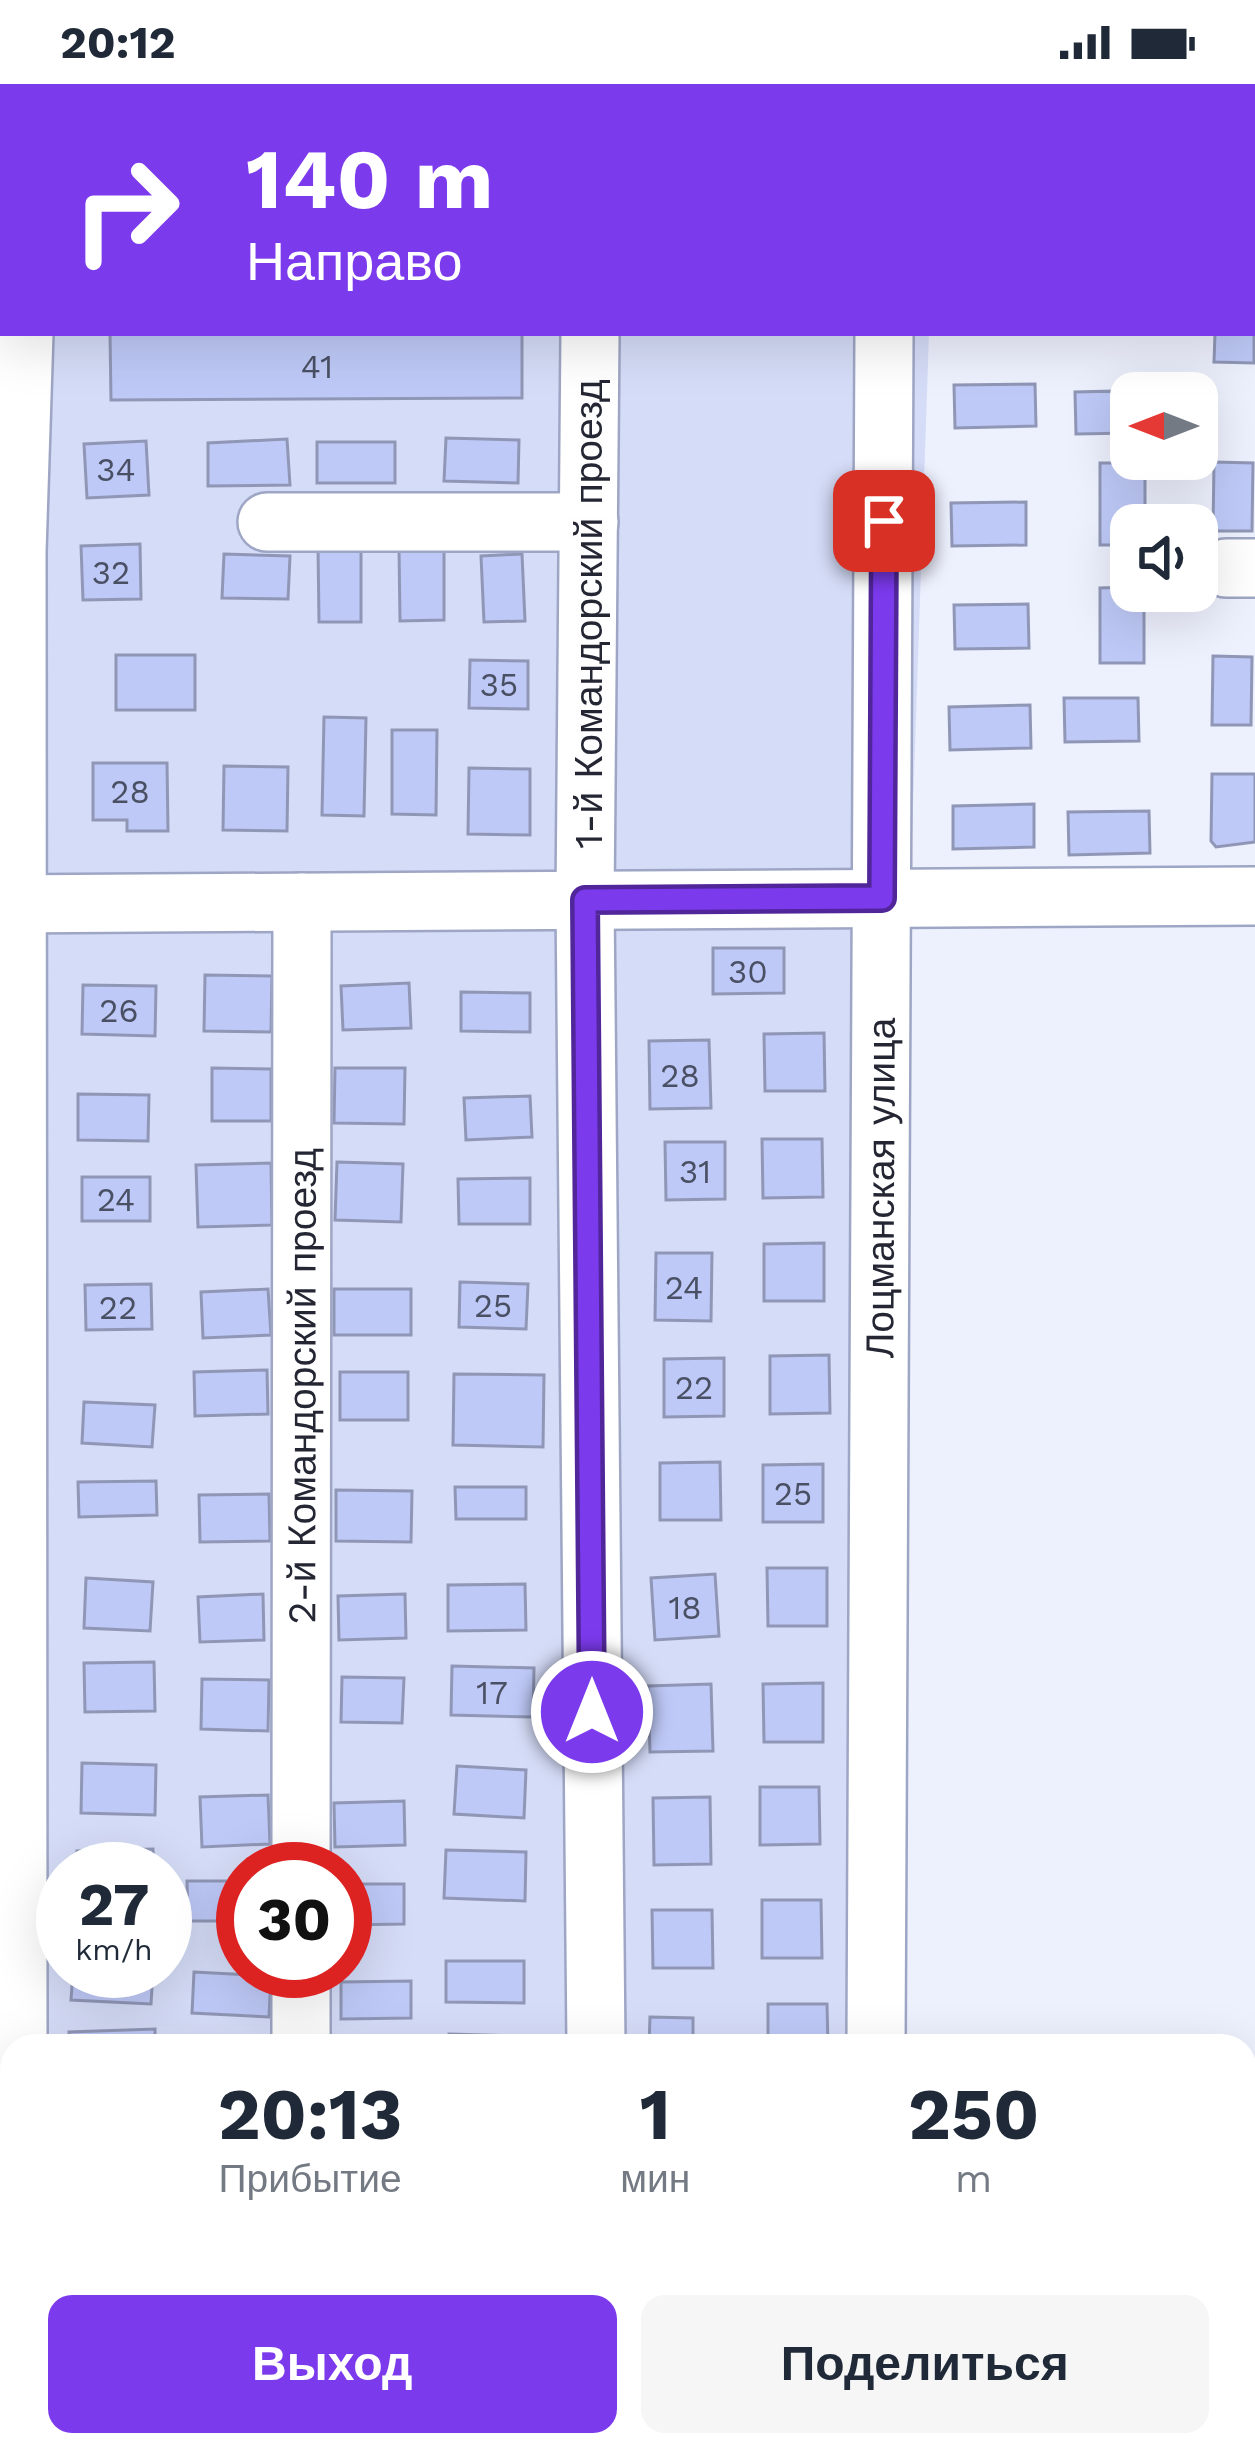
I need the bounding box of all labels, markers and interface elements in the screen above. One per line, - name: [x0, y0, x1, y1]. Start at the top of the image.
- text: 20:12: [60, 16, 176, 69]
- text: 140 m: [246, 130, 494, 228]
- icon: right: [48, 132, 204, 288]
- text: Направо: [246, 230, 462, 293]
- house number: 41: [301, 347, 333, 386]
- north arrow: [1110, 372, 1218, 480]
- map controls: [1110, 372, 1218, 612]
- street label: 1-й Командорский проезд: [566, 379, 611, 849]
- house number: 34: [96, 450, 136, 489]
- pin: [833, 470, 935, 572]
- icon: arrive: [851, 488, 917, 554]
- button: sound: [1110, 504, 1218, 612]
- house number: 32: [92, 553, 130, 592]
- house number: 35: [480, 665, 518, 704]
- house number: 28: [110, 772, 150, 811]
- house number: 30: [728, 952, 768, 991]
- house number: 26: [99, 991, 139, 1030]
- street label: Лоцманская улица: [857, 1017, 903, 1358]
- house number: 28: [660, 1056, 700, 1095]
- street label: 2-й Командорский проезд: [279, 1148, 324, 1624]
- house number: 31: [679, 1152, 711, 1191]
- house number: 24: [97, 1180, 135, 1219]
- house number: 24: [665, 1268, 703, 1307]
- house number: 25: [474, 1286, 512, 1325]
- house number: 22: [99, 1288, 137, 1327]
- house number: 22: [675, 1368, 713, 1407]
- house number: 25: [774, 1474, 812, 1513]
- house number: 18: [668, 1588, 702, 1627]
- position arrow: [529, 1649, 655, 1775]
- house number: 17: [476, 1673, 508, 1712]
- speed limit sign: 30: [216, 1842, 372, 1998]
- text: 27: [78, 1869, 150, 1940]
- text: km/h: [75, 1932, 153, 1967]
- text: 20:13: [218, 2072, 402, 2156]
- text: 1: [640, 2072, 671, 2156]
- text: 250: [908, 2072, 1039, 2156]
- text: Прибытие: [218, 2156, 402, 2201]
- text: мин: [620, 2156, 690, 2201]
- text: m: [955, 2156, 992, 2201]
- button: Выход: [48, 2295, 617, 2433]
- button: Поделиться: [641, 2295, 1209, 2433]

